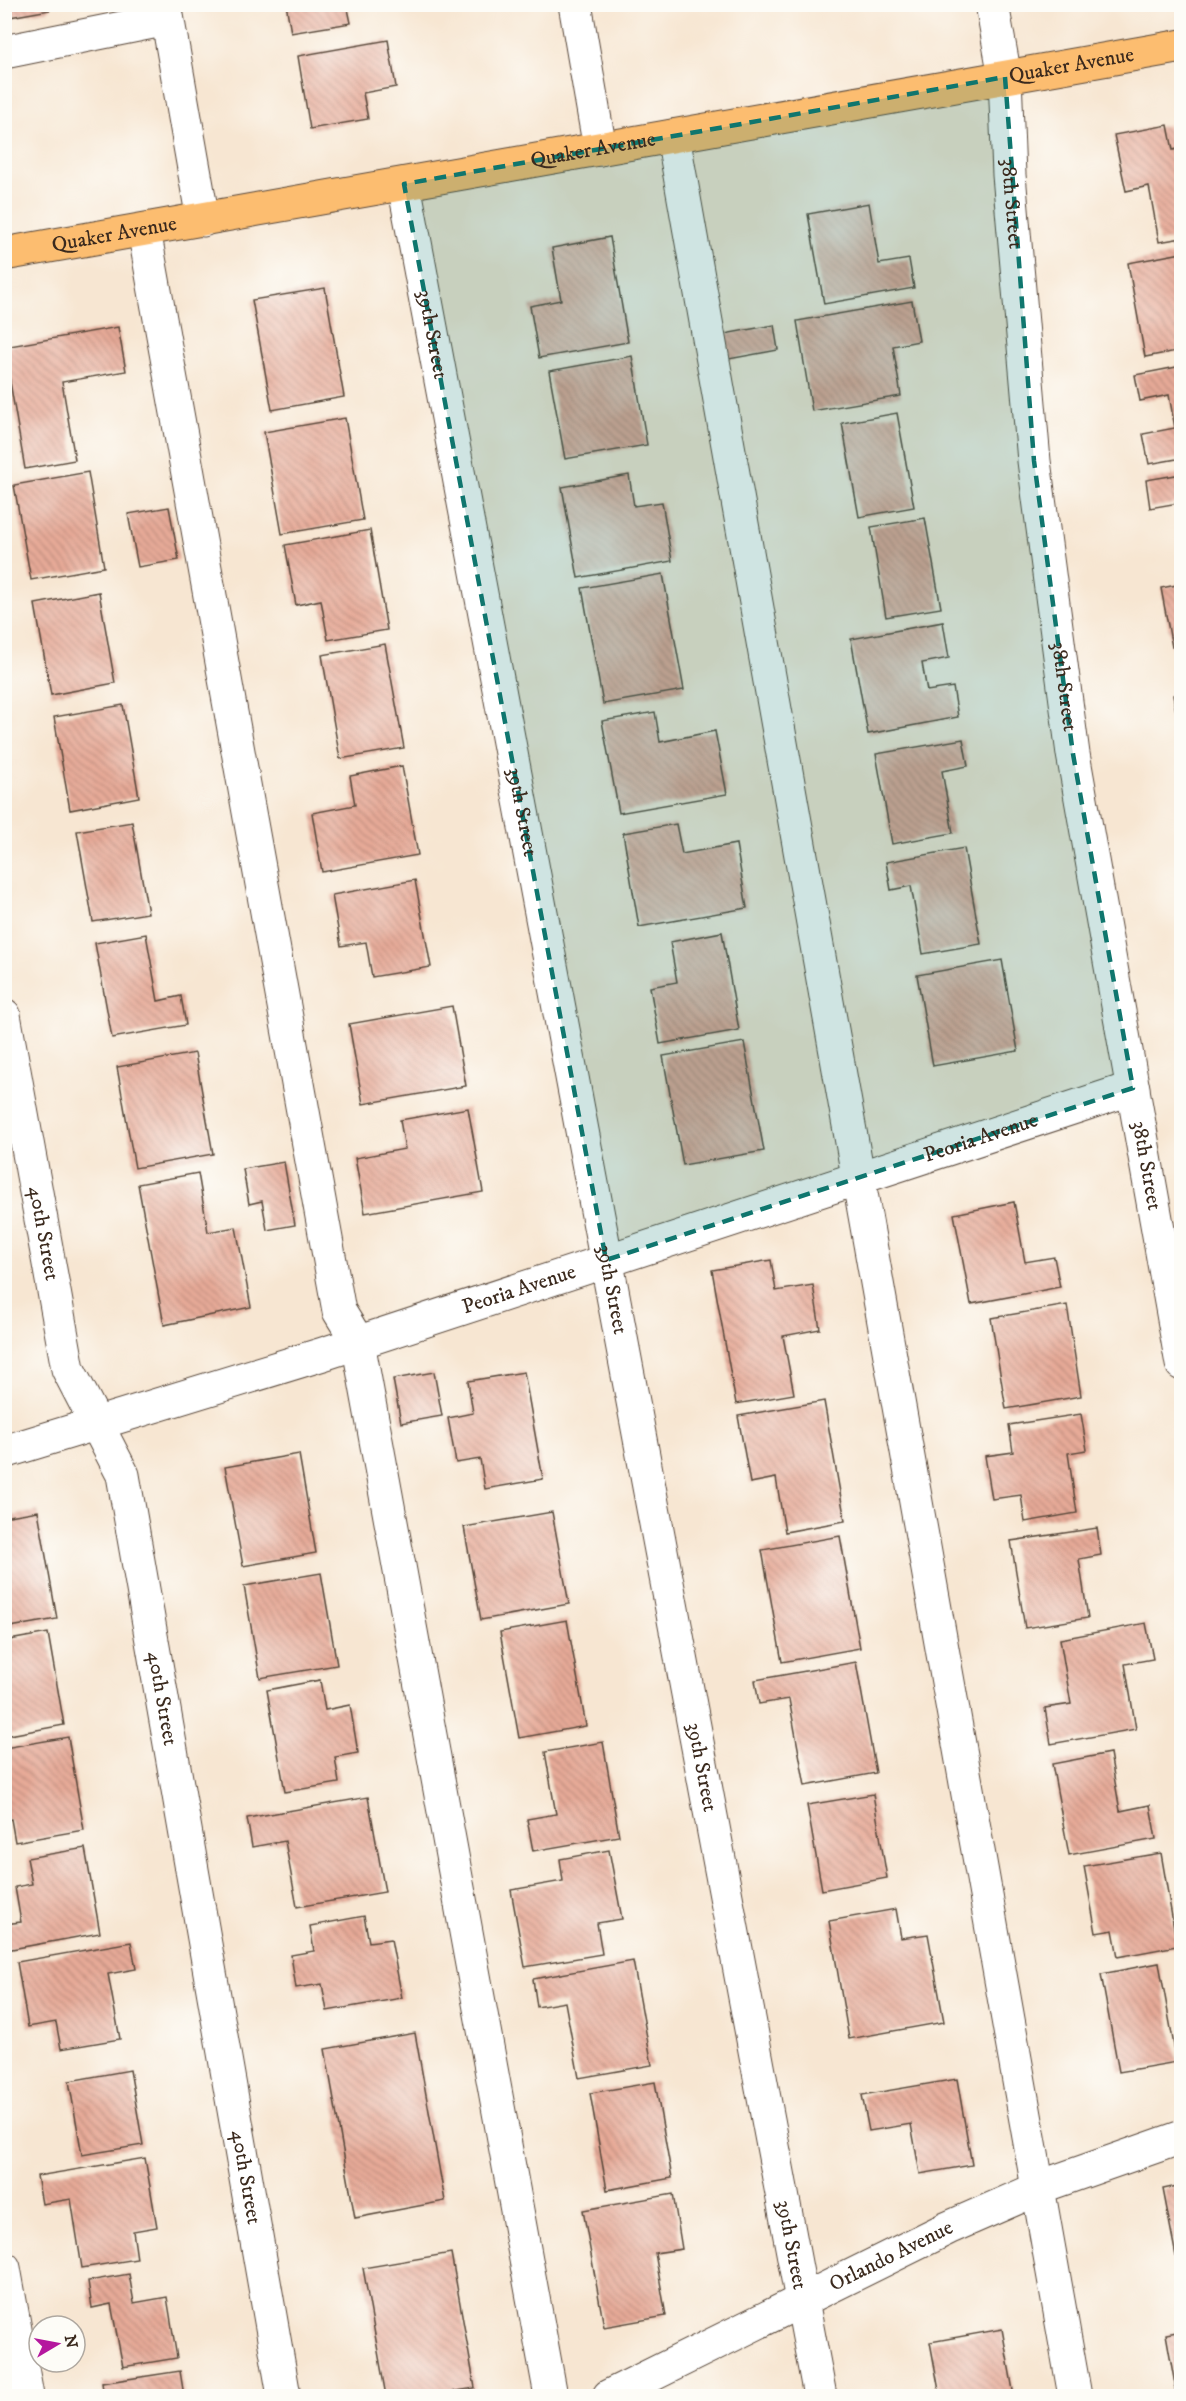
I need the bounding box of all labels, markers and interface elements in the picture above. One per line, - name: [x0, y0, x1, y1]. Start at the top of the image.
- street label: Quaker Avenue: [1007, 42, 1136, 89]
- street label: Quaker Avenue: [528, 126, 658, 174]
- street label: 38th Street: [995, 158, 1028, 250]
- street label: Quaker Avenue: [50, 211, 179, 258]
- street label: 39th Street: [411, 288, 453, 381]
- street label: 38th Street: [1045, 640, 1083, 733]
- street label: 39th Street: [501, 765, 543, 859]
- street label: Peoria Avenue: [921, 1107, 1041, 1169]
- street label: 38th Street: [1126, 1119, 1167, 1213]
- street label: 40th Street: [22, 1184, 65, 1283]
- street label: 39th Street: [591, 1243, 633, 1337]
- street label: Peoria Avenue: [459, 1259, 579, 1320]
- street label: 40th Street: [141, 1649, 183, 1748]
- street label: 39th Street: [681, 1720, 723, 1814]
- street label: 40th Street: [225, 2128, 267, 2227]
- street label: 39th Street: [770, 2198, 813, 2292]
- street label: Orlando Avenue: [825, 2214, 958, 2298]
- north arrow: [27, 2314, 87, 2374]
- text: N: [60, 2333, 82, 2350]

